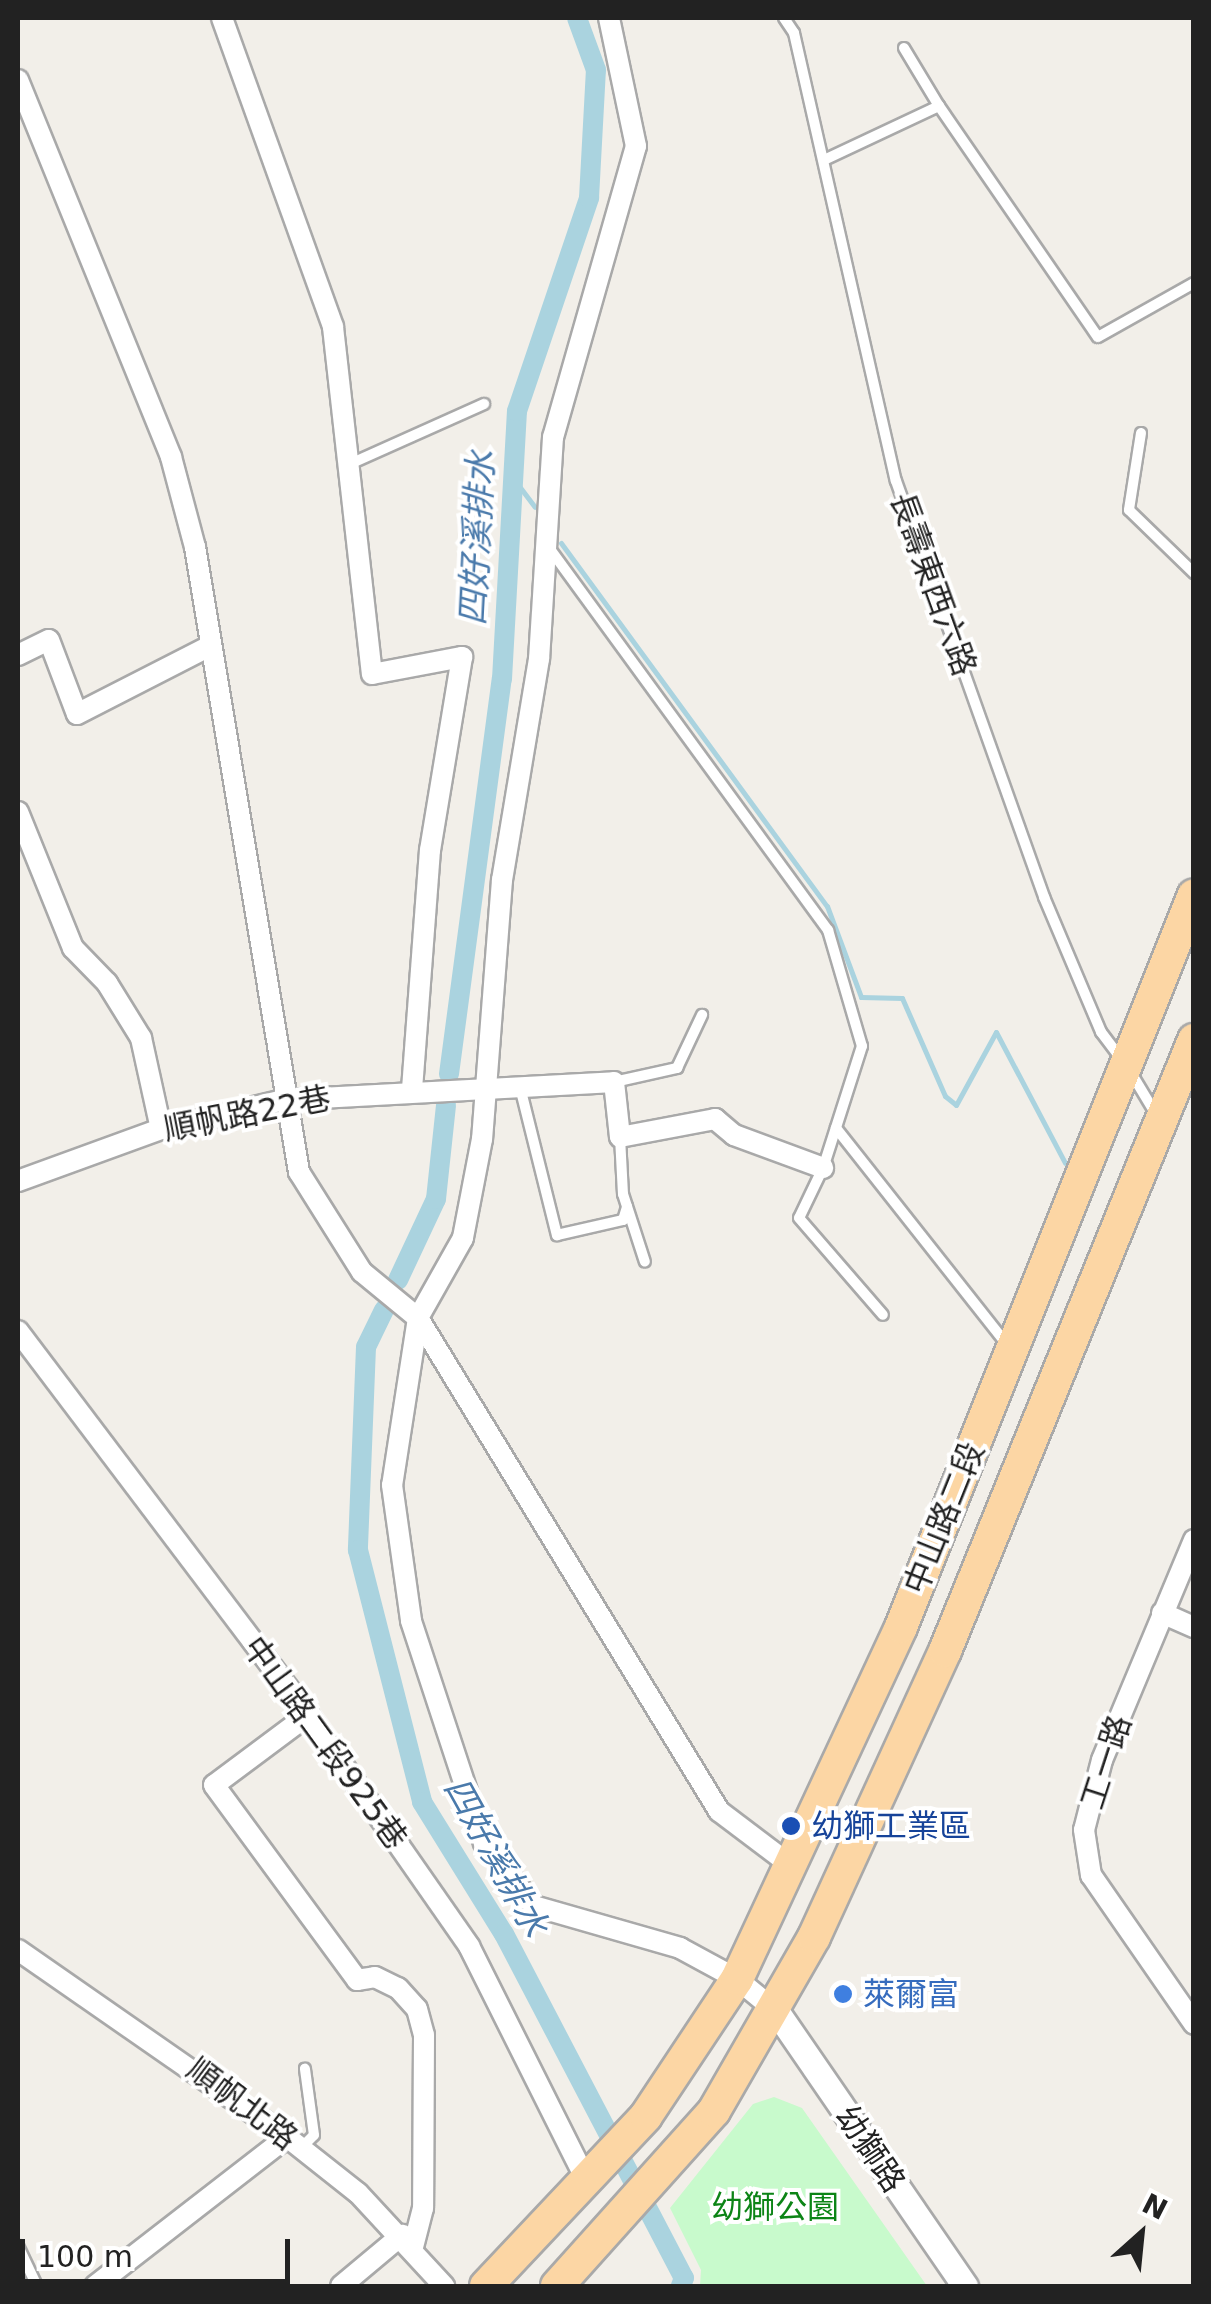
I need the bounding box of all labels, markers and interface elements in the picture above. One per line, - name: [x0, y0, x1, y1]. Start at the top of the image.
- water label: 四好溪排水: [451, 450, 503, 626]
- street label: 長壽東西六路: [882, 487, 984, 681]
- street label: 順帆路22巷: [161, 1079, 333, 1149]
- street label: 中山路二段: [896, 1437, 992, 1599]
- street label: 中山路二段925巷: [235, 1629, 415, 1857]
- street label: 工一路: [1073, 1710, 1139, 1814]
- water label: 四好溪排水: [435, 1770, 557, 1944]
- place label: 幼獅工業區: [811, 1807, 971, 1845]
- marker: 幼獅工業區: [780, 1815, 802, 1837]
- place label: 萊爾富: [863, 1975, 959, 2013]
- marker: 萊爾富: [832, 1983, 854, 2005]
- street label: 順帆北路: [179, 2050, 305, 2158]
- street label: 幼獅路: [827, 2098, 913, 2200]
- north arrow: [1091, 2184, 1191, 2284]
- text: N: [1137, 2187, 1173, 2227]
- park label: 幼獅公園: [711, 2188, 839, 2226]
- scale bar: [25, 2219, 295, 2281]
- text: 100 m: [37, 2239, 133, 2274]

